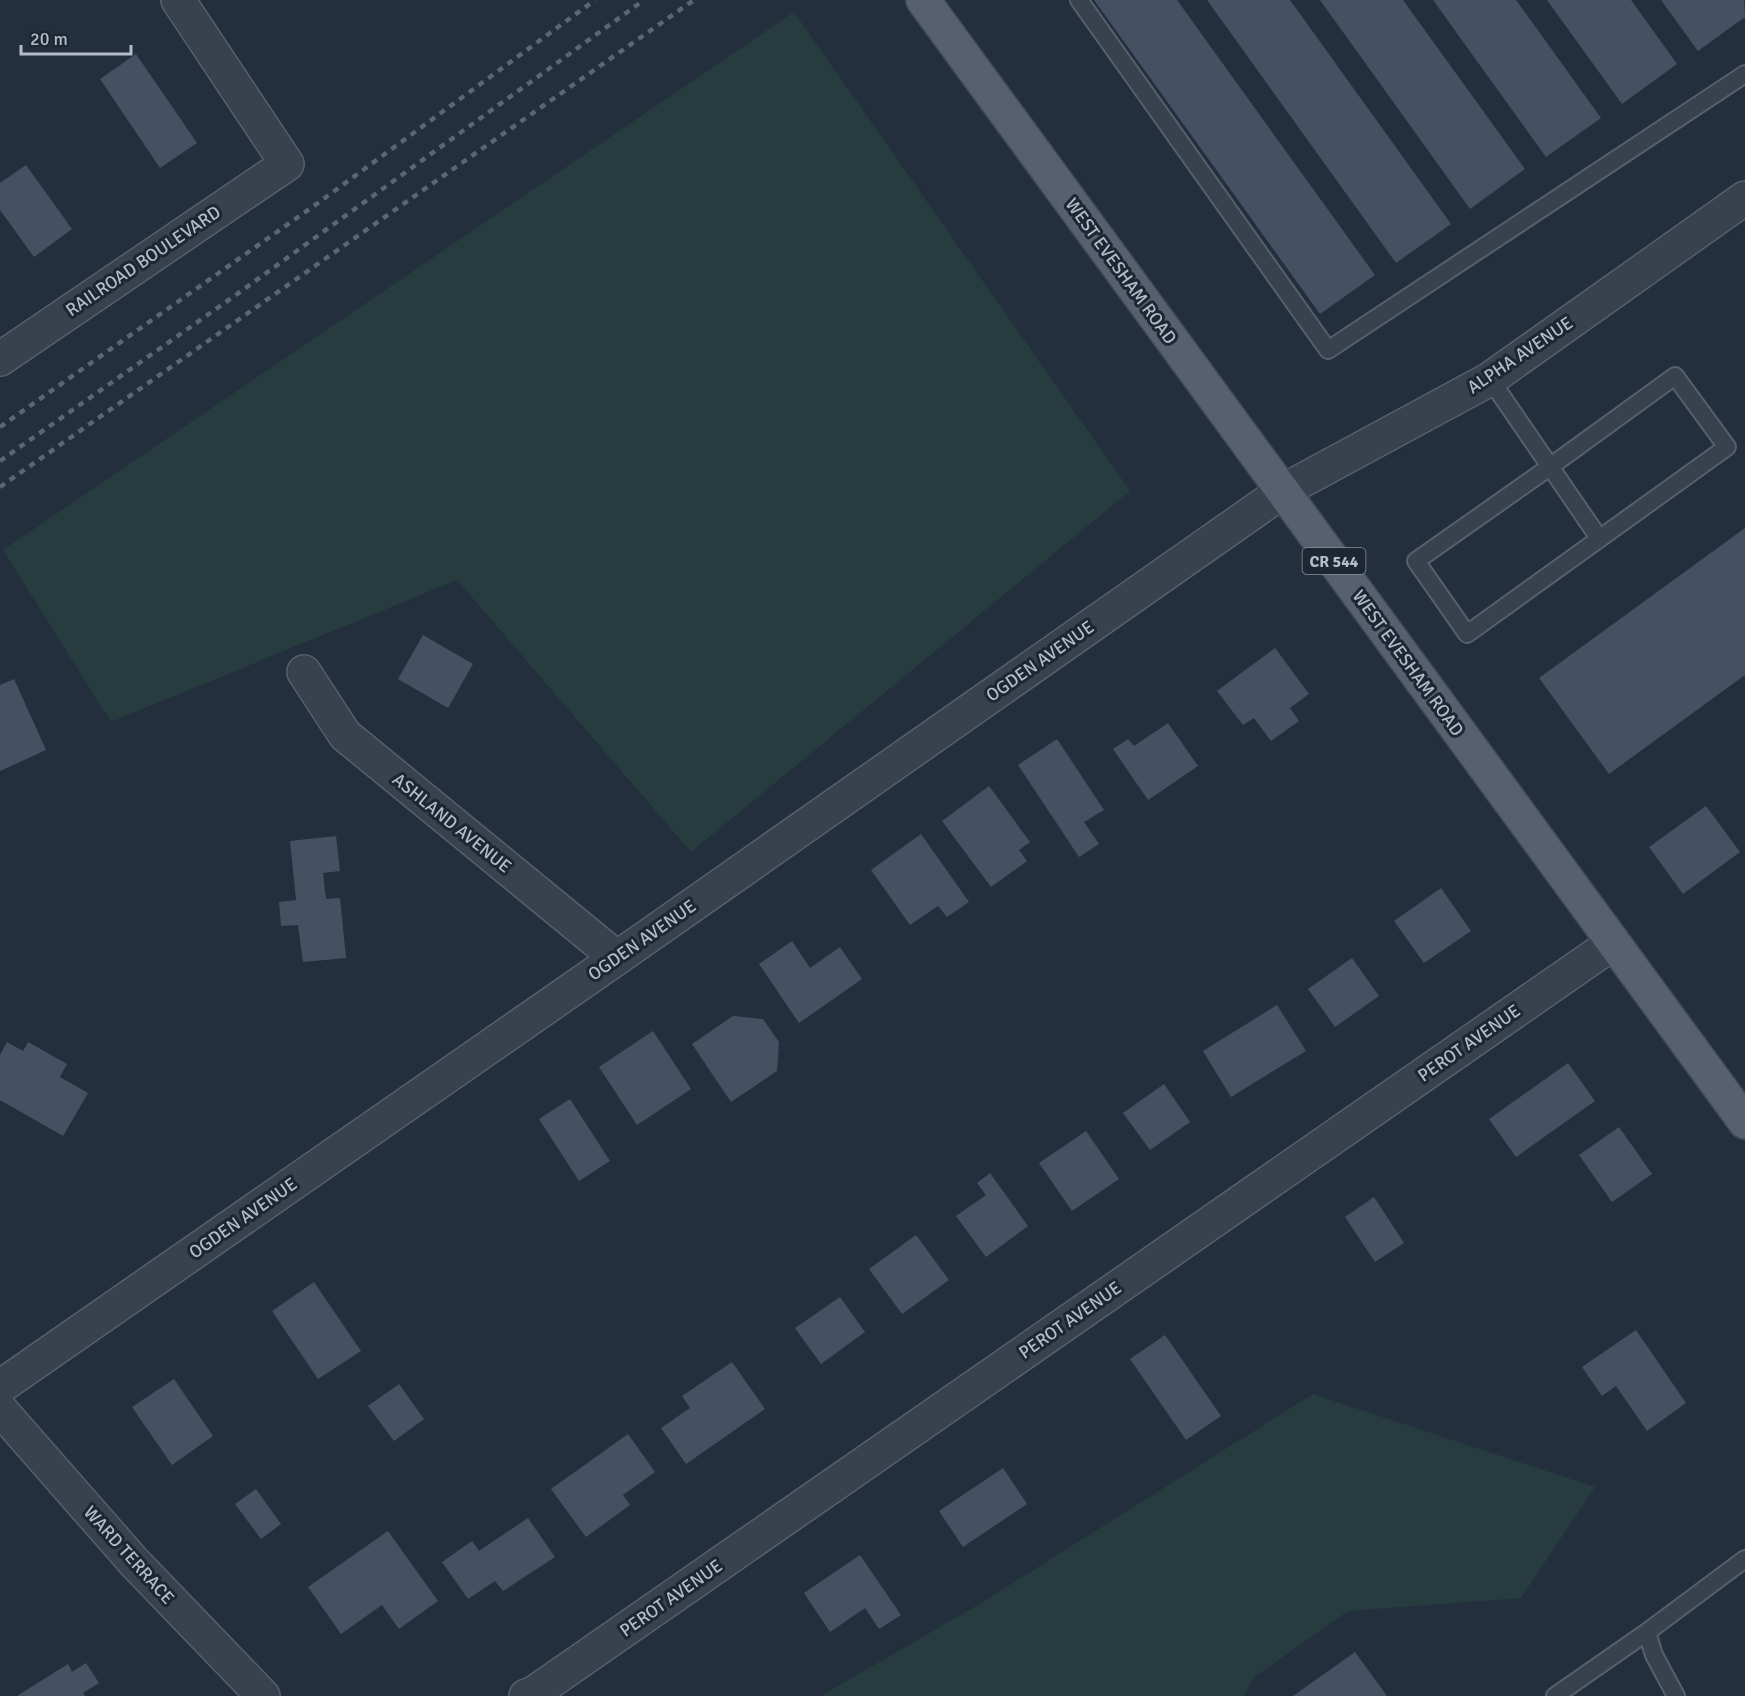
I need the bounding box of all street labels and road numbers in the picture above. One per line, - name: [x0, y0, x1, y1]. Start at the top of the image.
- street label: WEST EVESHAM ROAD: [1061, 194, 1181, 348]
- street label: RAILROAD BOULEVARD: [61, 201, 225, 321]
- street label: ALPHA AVENUE: [1463, 312, 1577, 398]
- road number: CR 544: [1302, 548, 1366, 574]
- street label: WEST EVESHAM ROAD: [1348, 586, 1468, 740]
- street label: OGDEN AVENUE: [982, 616, 1098, 706]
- street label: ASHLAND AVENUE: [388, 768, 516, 878]
- street label: OGDEN AVENUE: [584, 895, 700, 985]
- street label: PEROT AVENUE: [1413, 1000, 1525, 1086]
- street label: OGDEN AVENUE: [185, 1173, 301, 1263]
- street label: PEROT AVENUE: [1014, 1277, 1126, 1363]
- street label: WARD TERRACE: [79, 1501, 179, 1609]
- street label: PEROT AVENUE: [615, 1555, 727, 1641]

